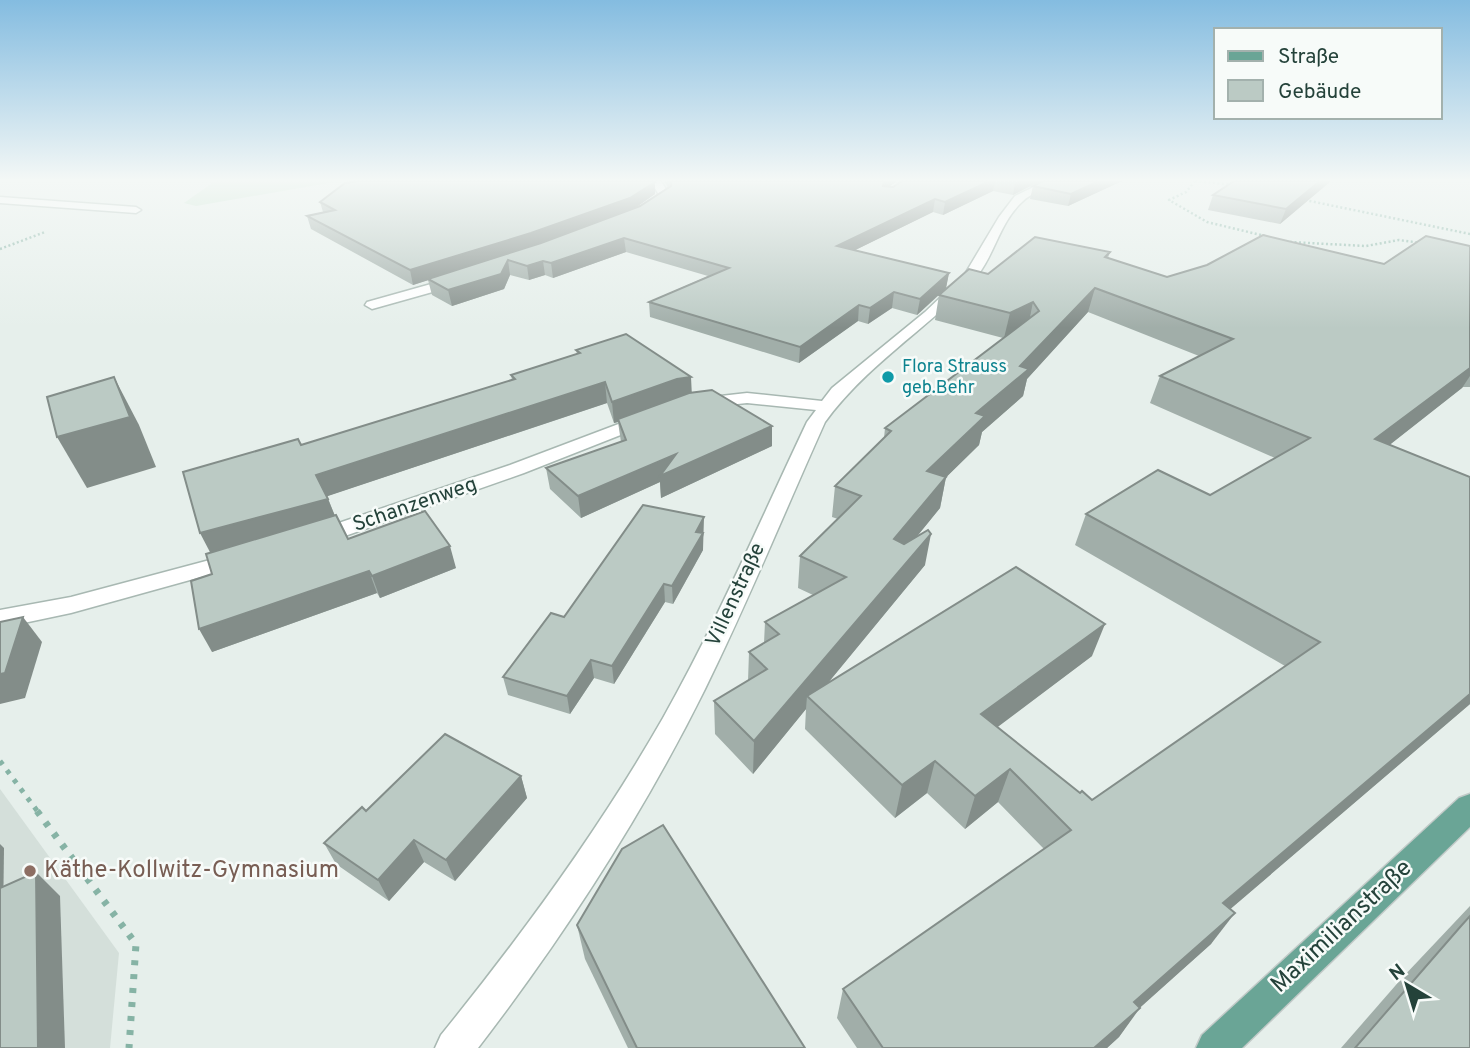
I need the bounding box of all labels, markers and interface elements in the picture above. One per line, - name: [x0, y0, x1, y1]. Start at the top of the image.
- legend: [1214, 28, 1442, 119]
- text: Straße: [1278, 44, 1339, 71]
- text: Gebäude: [1278, 79, 1361, 106]
- place label: Flora Strauss geb.Behr: [902, 356, 1007, 400]
- marker: Flora Strauss geb.Behr: [880, 369, 896, 385]
- street label: Schanzenweg: [349, 471, 481, 539]
- street label: Villenstraße: [700, 539, 772, 651]
- street label: Maximilianstraße: [1265, 854, 1419, 1000]
- place label: Käthe-Kollwitz-Gymnasium: [44, 856, 339, 886]
- marker: Käthe-Kollwitz-Gymnasium: [22, 863, 38, 879]
- north arrow: [1372, 950, 1442, 1020]
- text: N: [1385, 960, 1411, 987]

